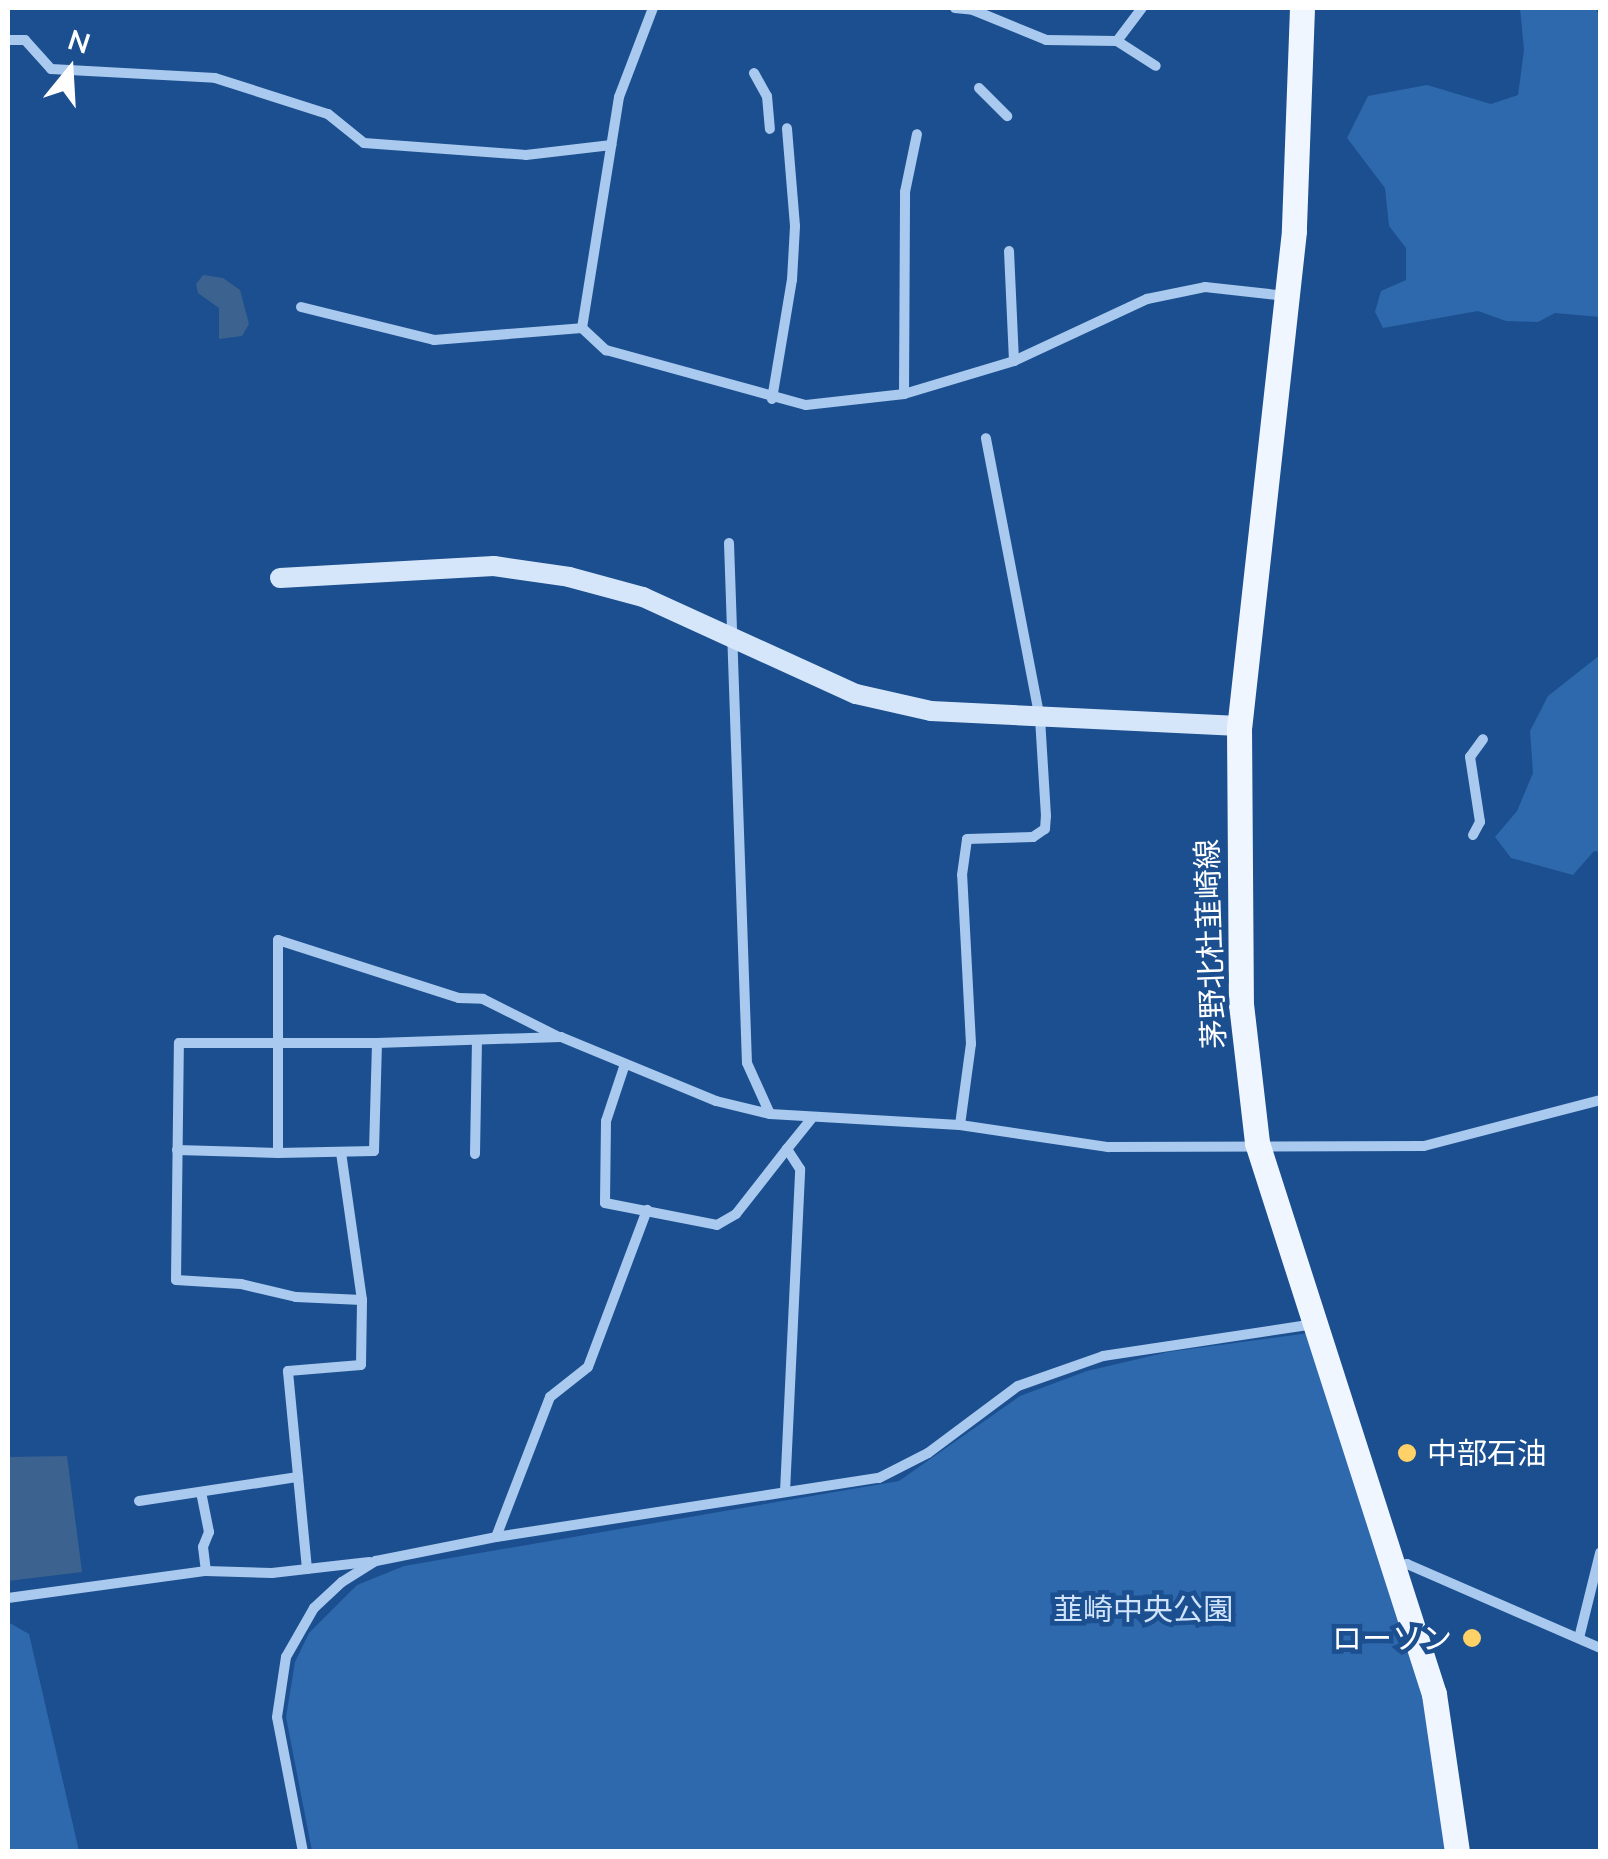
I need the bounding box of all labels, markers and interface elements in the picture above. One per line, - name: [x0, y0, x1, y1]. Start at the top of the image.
- north arrow: [20, 20, 120, 120]
- text: N: [64, 21, 95, 61]
- street label: 茅野北杜韮崎線: [1188, 838, 1232, 1050]
- place label: 中部石油: [1427, 1435, 1547, 1471]
- marker: 中部石油: [1396, 1442, 1418, 1464]
- park label: 韮崎中央公園: [1053, 1591, 1233, 1627]
- place label: ローソン: [1332, 1620, 1452, 1656]
- marker: ローソン: [1461, 1627, 1483, 1649]

